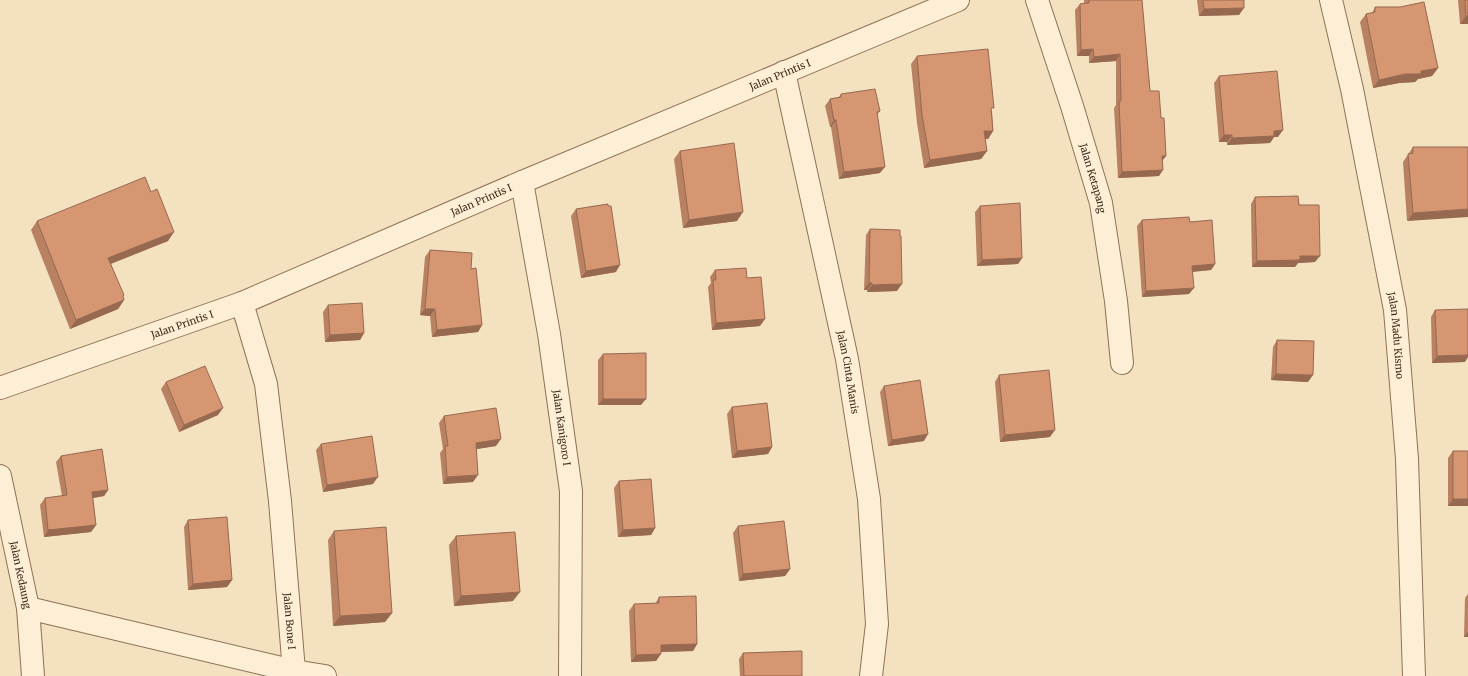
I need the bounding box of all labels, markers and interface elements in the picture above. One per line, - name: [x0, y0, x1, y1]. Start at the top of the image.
- street label: Jalan Printis I: [746, 56, 813, 93]
- street label: Jalan Ketapang: [1077, 141, 1109, 214]
- street label: Jalan Printis I: [448, 181, 514, 219]
- street label: Jalan Madu Kismo: [1385, 290, 1407, 380]
- street label: Jalan Printis I: [148, 307, 215, 341]
- street label: Jalan Cinta Manis: [834, 328, 862, 415]
- street label: Jalan Kanigoro I: [550, 388, 574, 467]
- street label: Jalan Kedaung: [7, 539, 34, 610]
- street label: Jalan Bone I: [281, 591, 299, 651]

